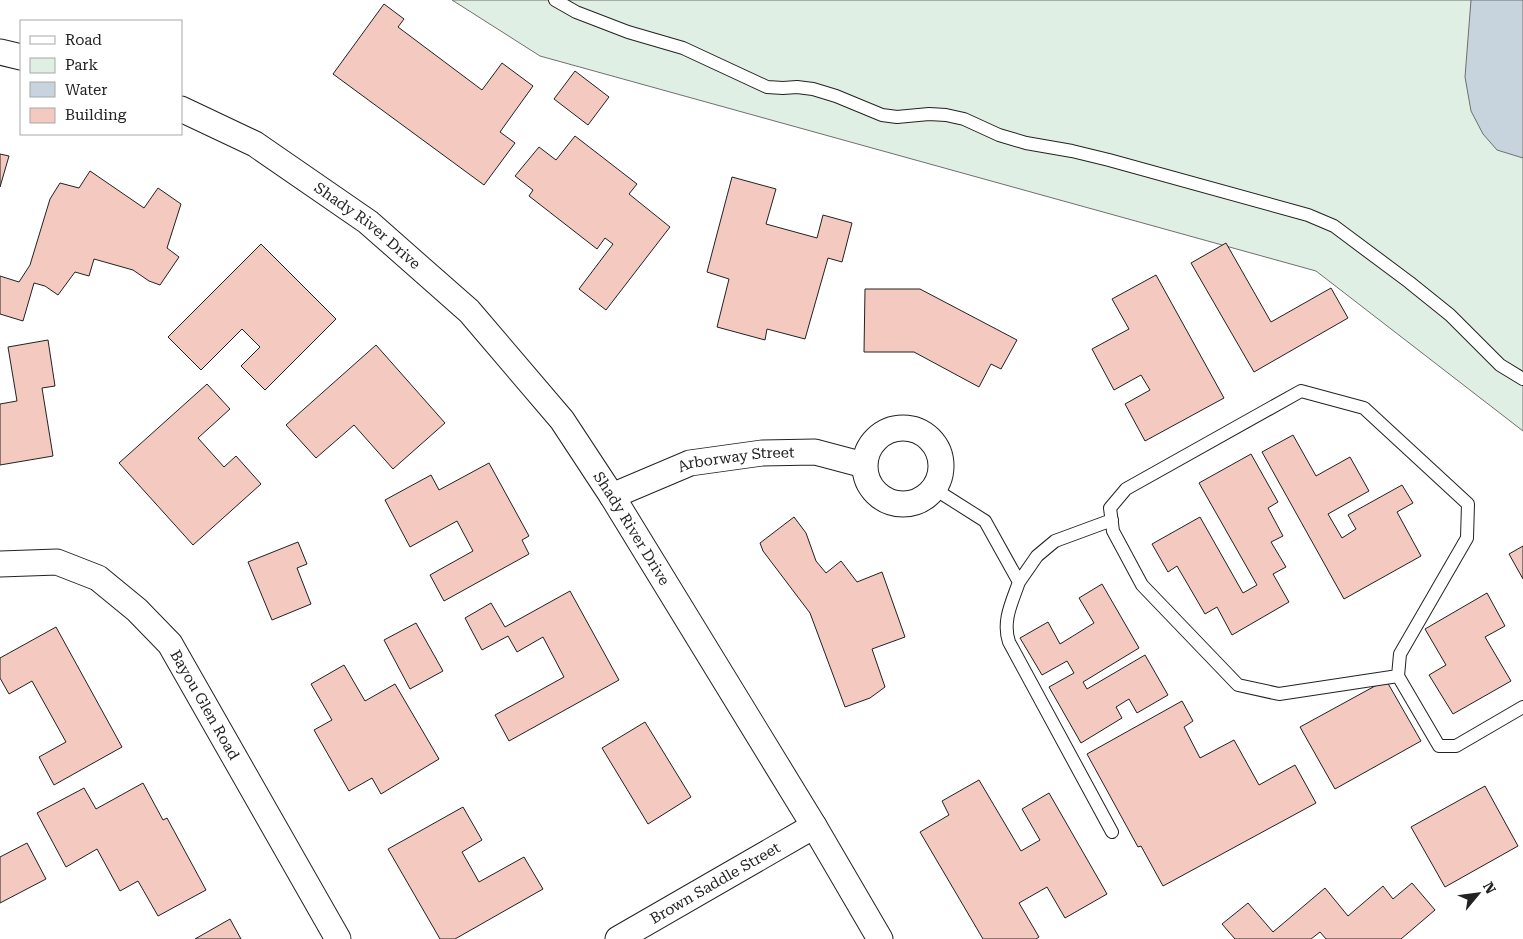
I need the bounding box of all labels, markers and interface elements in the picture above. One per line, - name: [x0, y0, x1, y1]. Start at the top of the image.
- legend: [20, 20, 182, 135]
- text: Road: [65, 31, 102, 49]
- text: Park: [65, 56, 99, 74]
- text: Water: [65, 81, 107, 99]
- text: Building: [65, 106, 127, 124]
- street label: Shady River Drive: [311, 179, 424, 273]
- street label: Arborway Street: [675, 443, 795, 476]
- street label: Shady River Drive: [590, 468, 674, 589]
- street label: Bayou Glen Road: [166, 647, 243, 763]
- street label: Brown Saddle Street: [647, 838, 784, 928]
- north arrow: [1453, 869, 1503, 919]
- text: N: [1480, 879, 1499, 896]

